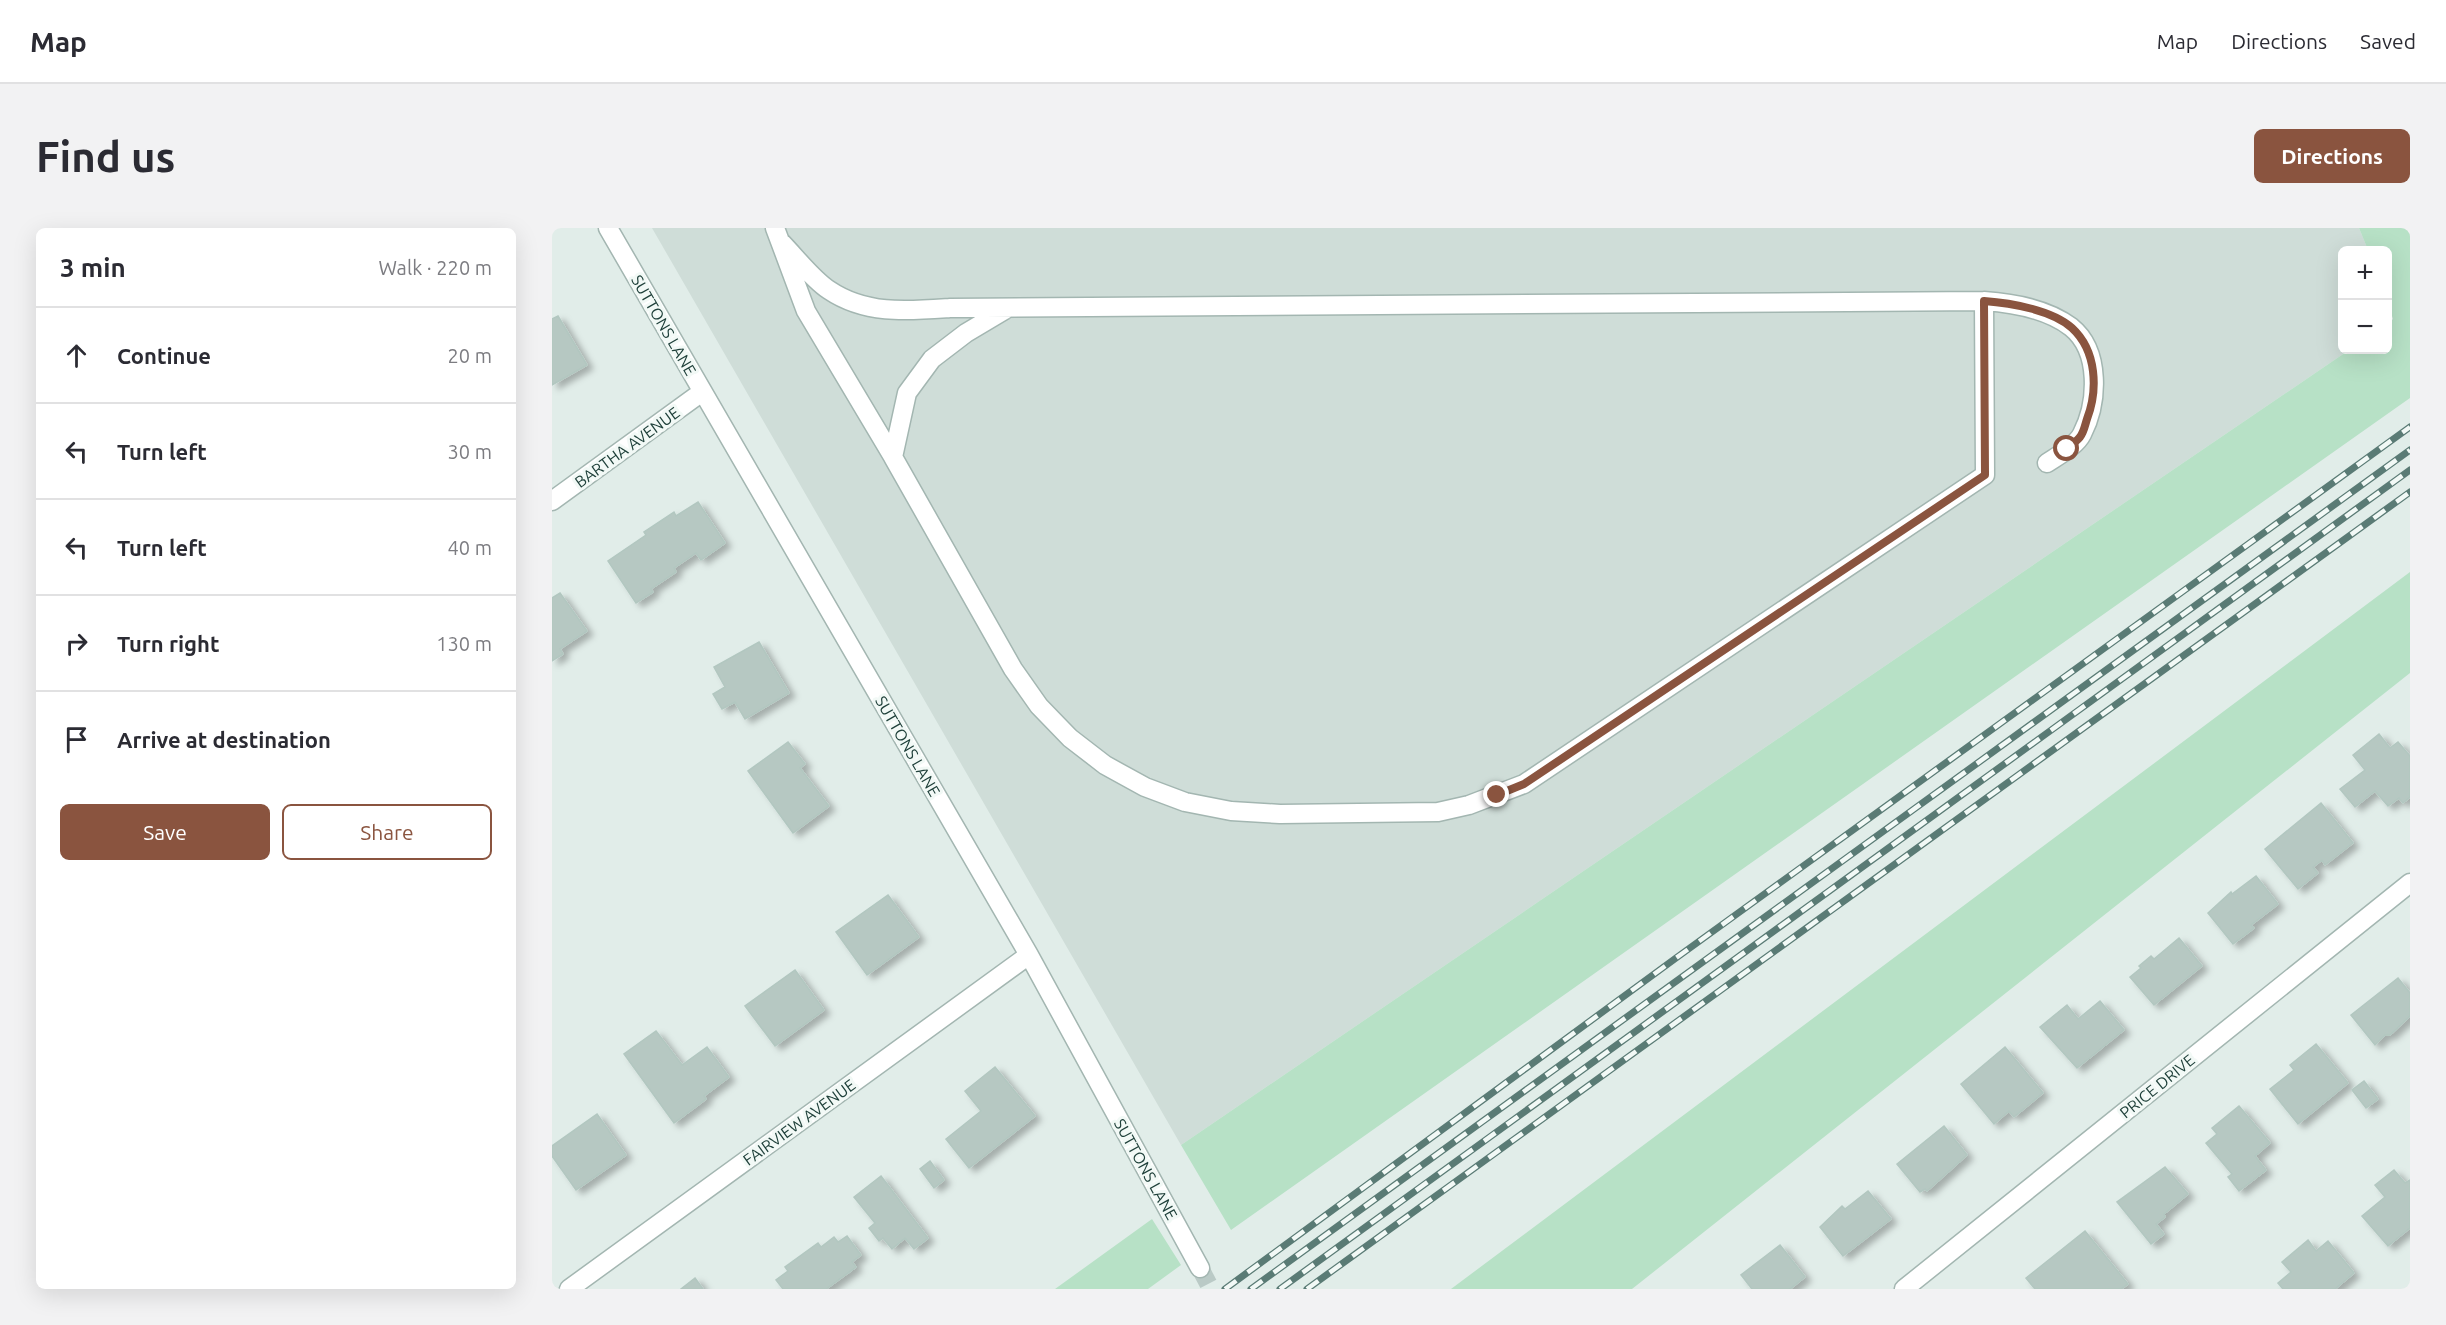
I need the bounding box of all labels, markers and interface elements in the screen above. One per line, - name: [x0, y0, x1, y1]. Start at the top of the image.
- text: Map: [30, 26, 87, 57]
- text: Map: [2157, 29, 2198, 53]
- text: Directions: [2231, 29, 2327, 53]
- text: Saved: [2360, 29, 2416, 53]
- button: Directions: [2254, 129, 2410, 183]
- text: Find us: [36, 133, 175, 180]
- map controls: [2338, 246, 2392, 354]
- button: +: [2338, 246, 2392, 300]
- text: 3 min: [60, 253, 126, 282]
- text: Walk · 220 m: [379, 256, 492, 279]
- street label: SUTTONS LANE: [628, 272, 700, 378]
- button: −: [2338, 300, 2392, 354]
- icon: ahead: [60, 339, 93, 372]
- text: Continue: [117, 343, 211, 368]
- text: 20 m: [448, 344, 492, 367]
- street label: BARTHA AVENUE: [571, 403, 683, 491]
- icon: left: [60, 435, 93, 468]
- route start: [2053, 435, 2079, 461]
- text: Turn left: [117, 439, 207, 464]
- text: 30 m: [448, 440, 492, 463]
- icon: left: [60, 531, 93, 564]
- text: Turn left: [117, 535, 207, 560]
- text: 40 m: [448, 536, 492, 559]
- icon: right: [60, 627, 93, 660]
- text: Turn right: [117, 631, 219, 656]
- text: 130 m: [436, 632, 492, 655]
- street label: SUTTONS LANE: [872, 693, 944, 799]
- icon: arrive: [60, 723, 93, 756]
- text: Arrive at destination: [117, 727, 331, 752]
- route end: [1483, 781, 1509, 807]
- button: Save: [60, 804, 270, 860]
- button: Share: [282, 804, 492, 860]
- street label: PRICE DRIVE: [2116, 1050, 2198, 1122]
- street label: FAIRVIEW AVENUE: [739, 1075, 859, 1169]
- street label: SUTTONS LANE: [1111, 1115, 1181, 1223]

